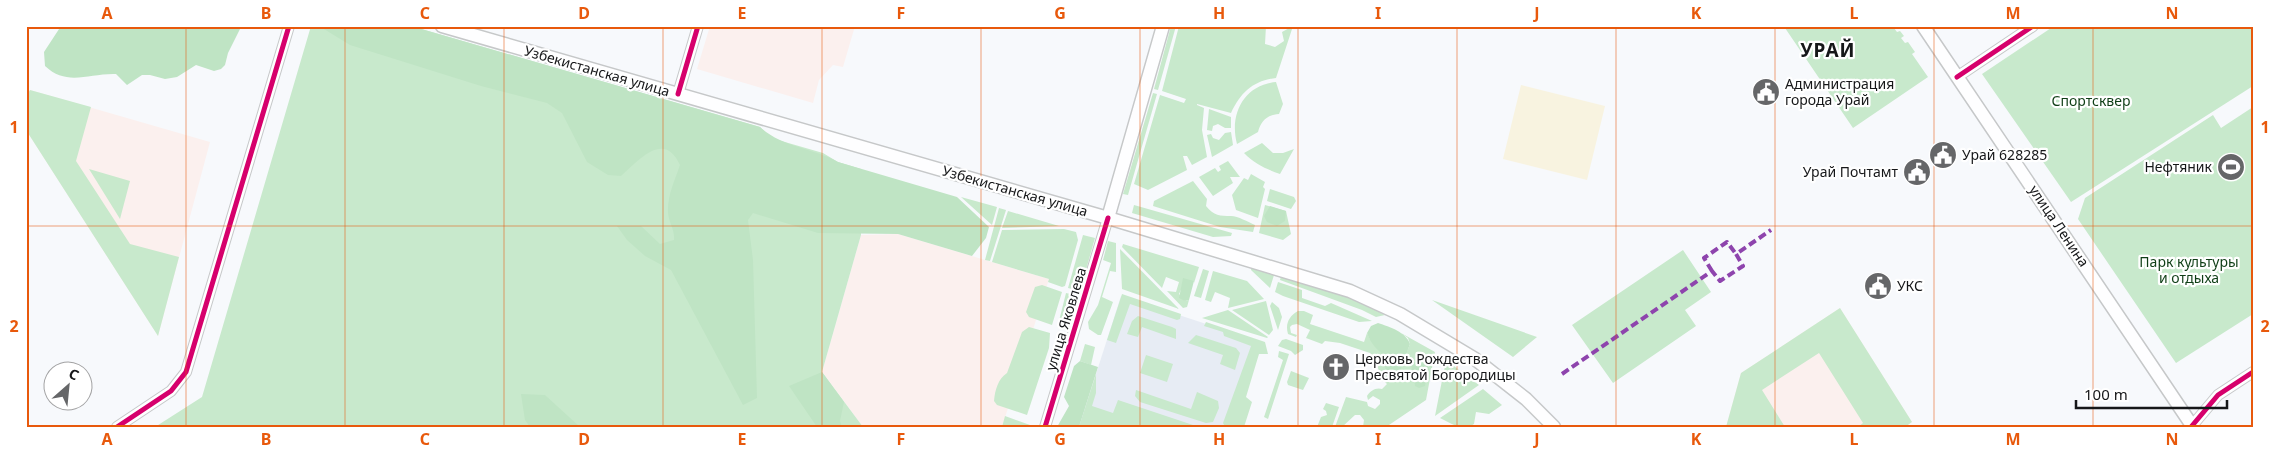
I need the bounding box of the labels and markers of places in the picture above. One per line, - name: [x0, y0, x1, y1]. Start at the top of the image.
- place label: Администрация города Урай: [1785, 74, 1894, 109]
- public building icon: Администрация города Урай: [1751, 77, 1781, 107]
- public building icon: Урай 628285: [1928, 140, 1958, 170]
- place label: Урай 628285: [1962, 145, 2047, 164]
- sports icon: Нефтяник: [2216, 152, 2246, 182]
- public building icon: Урай Почтамт: [1902, 157, 1932, 187]
- place label: Нефтяник: [2144, 157, 2213, 176]
- place label: Урай Почтамт: [1803, 162, 1898, 181]
- public building icon: УКС: [1863, 271, 1893, 301]
- place label: УКС: [1897, 276, 1923, 295]
- place label: Церковь Рождества Пресвятой Богородицы: [1355, 349, 1516, 384]
- church icon: Церковь Рождества Пресвятой Богородицы: [1321, 352, 1351, 382]

